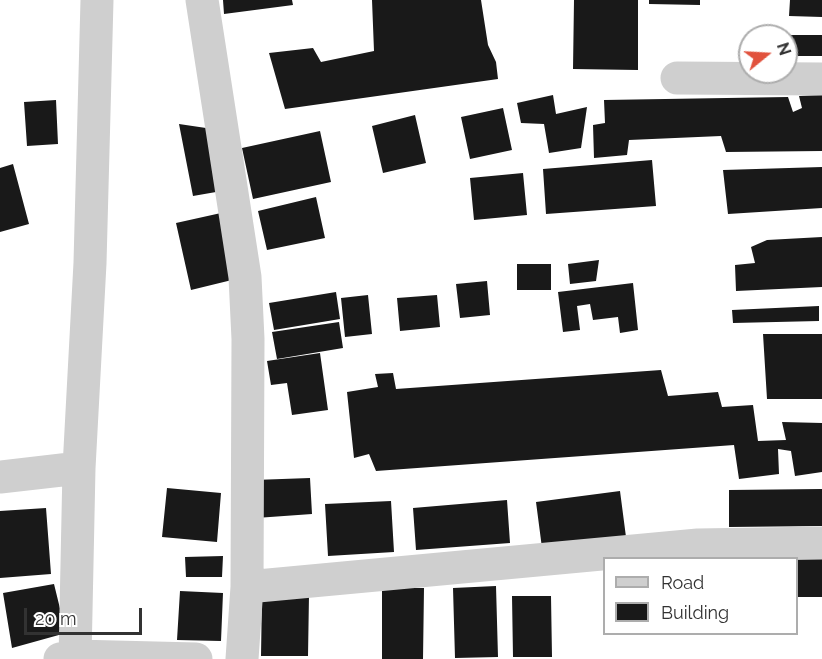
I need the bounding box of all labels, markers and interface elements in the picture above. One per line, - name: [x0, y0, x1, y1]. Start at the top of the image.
- north arrow: [738, 24, 798, 84]
- text: N: [773, 40, 795, 58]
- legend: [603, 557, 798, 635]
- text: Road: [661, 572, 704, 593]
- scale bar: [27, 596, 146, 634]
- text: Building: [661, 602, 729, 623]
- text: 20 m: [35, 608, 77, 629]

